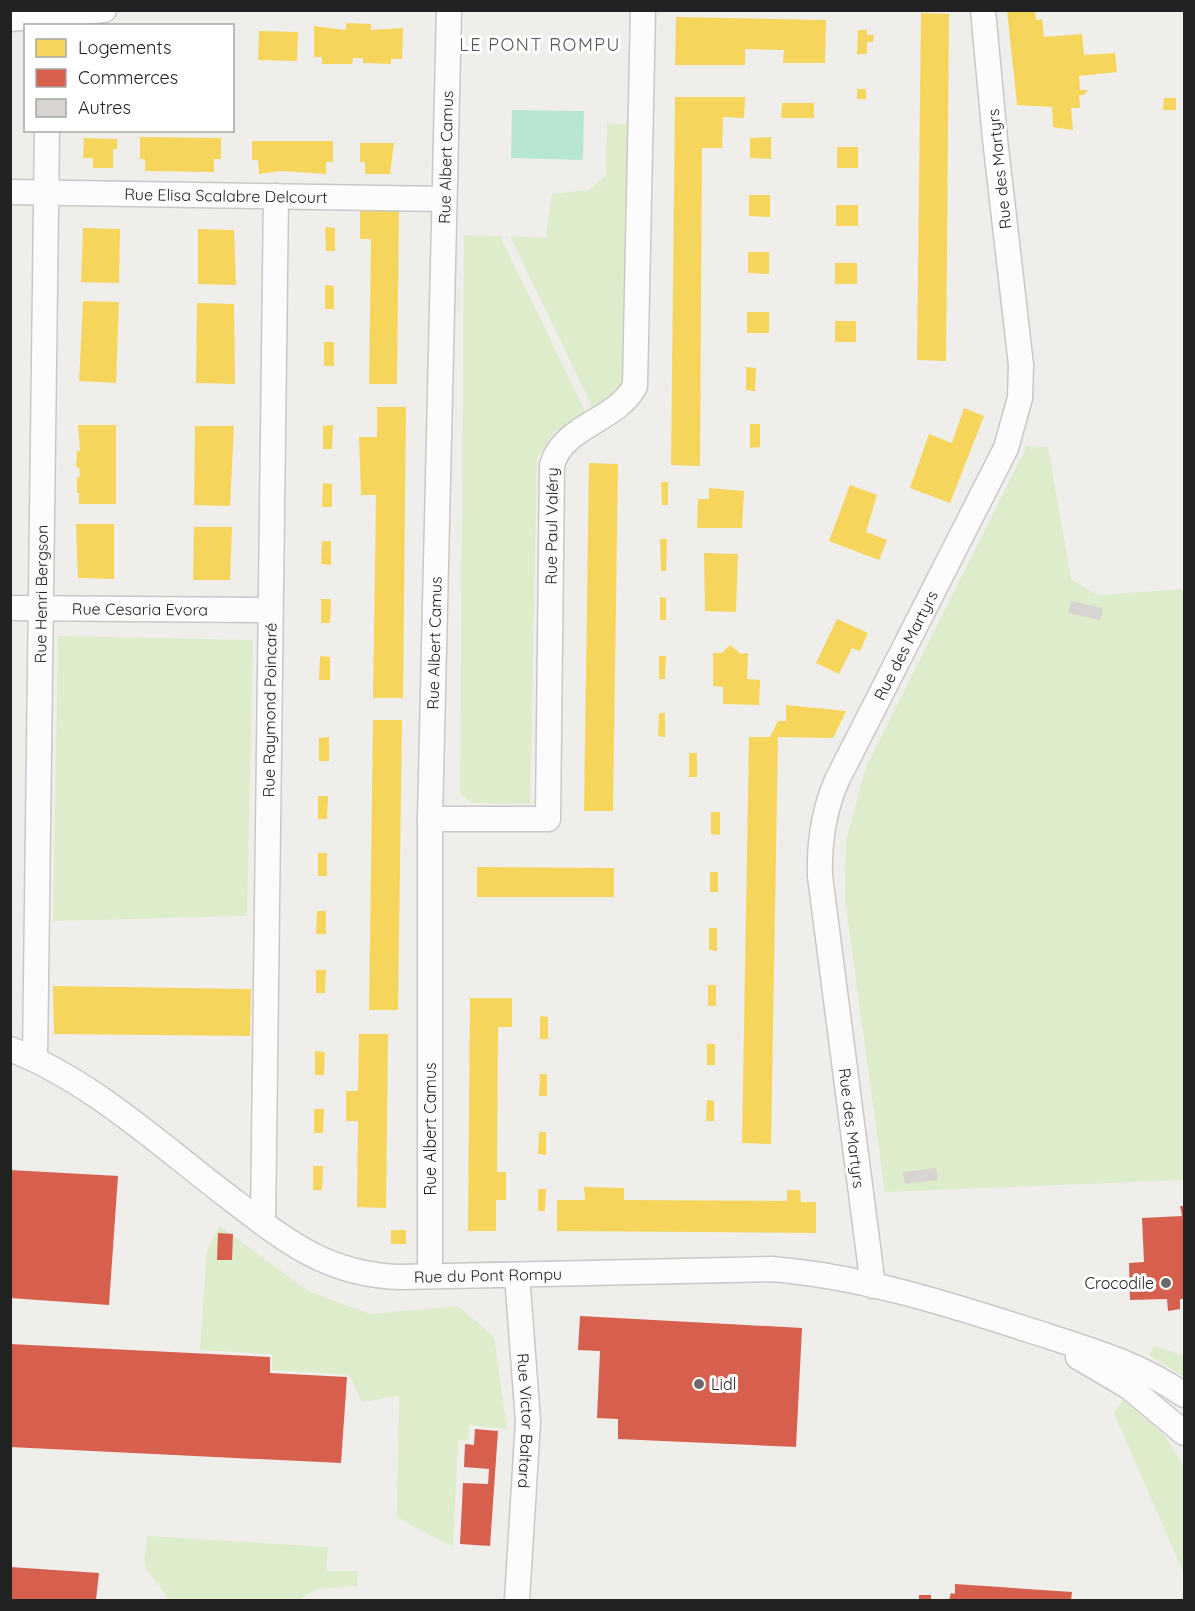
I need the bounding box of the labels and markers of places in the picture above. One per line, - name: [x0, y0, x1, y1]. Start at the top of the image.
- place label: Crocodile: [1084, 1273, 1154, 1293]
- marker: Crocodile: [1159, 1276, 1173, 1290]
- place label: Lidl: [711, 1374, 736, 1394]
- marker: Lidl: [692, 1377, 706, 1391]

